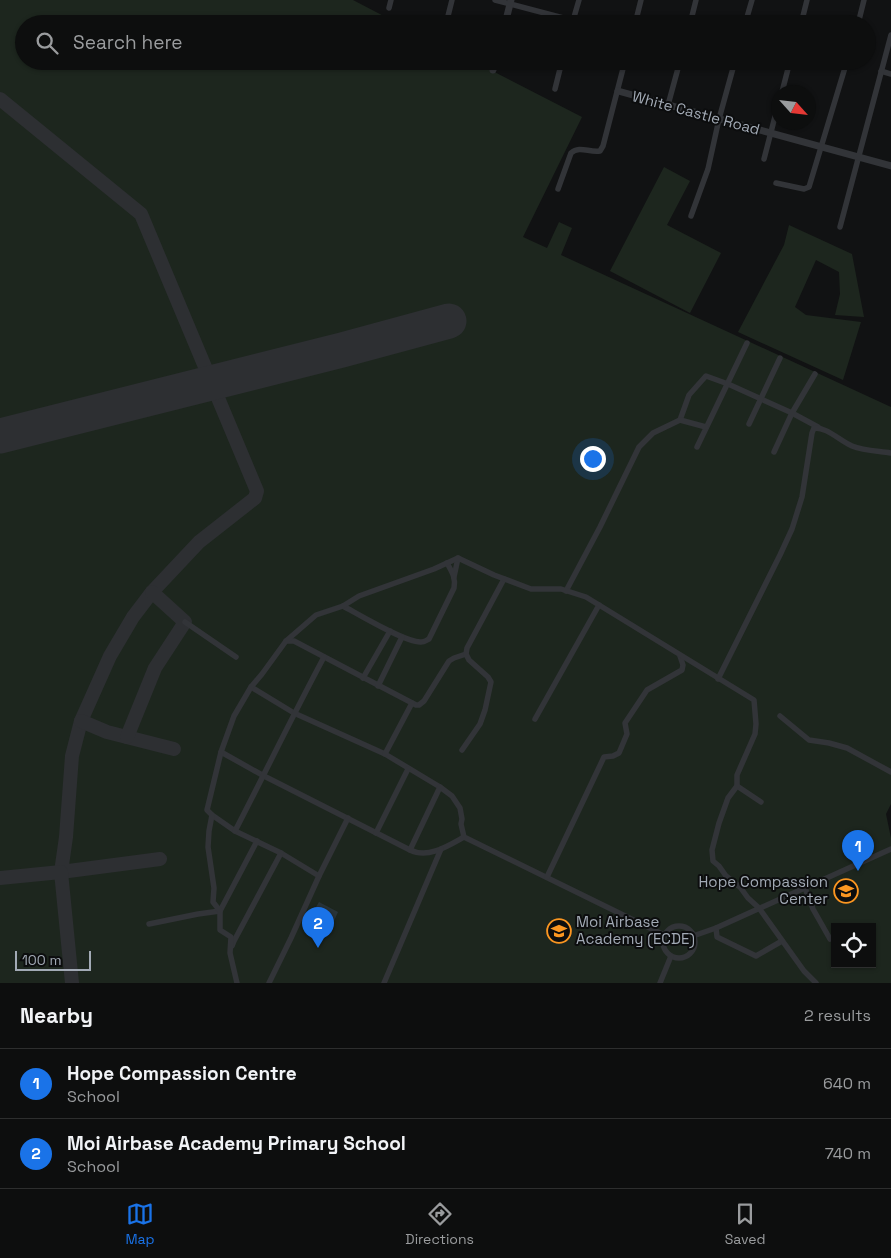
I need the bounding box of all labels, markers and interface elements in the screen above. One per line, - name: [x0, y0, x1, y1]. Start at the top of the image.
- search box: [15, 15, 876, 70]
- icon: search: [33, 29, 61, 57]
- text: Search here: [73, 30, 183, 55]
- north arrow: [771, 85, 816, 130]
- street label: White Castle Road: [630, 86, 762, 139]
- your location: [580, 446, 606, 472]
- pin: 1: [842, 830, 874, 871]
- place label: Hope Compassion Center: [699, 872, 828, 908]
- school or university icon: Hope Compassion Center: [833, 878, 859, 904]
- pin: 2: [302, 907, 334, 948]
- place label: Moi Airbase Academy (ECDE): [576, 912, 695, 949]
- school or university icon: Moi Airbase Academy (ECDE): [546, 918, 572, 944]
- map controls: [831, 923, 876, 968]
- button: locate: [831, 923, 876, 968]
- scale bar: [15, 948, 91, 971]
- text: 100 m: [22, 951, 61, 969]
- text: Nearby: [20, 1002, 93, 1029]
- text: 2 results: [804, 1005, 871, 1026]
- text: Hope Compassion Centre: [67, 1061, 297, 1086]
- text: 1: [32, 1073, 40, 1094]
- text: 640 m: [823, 1073, 871, 1094]
- text: School: [67, 1086, 120, 1107]
- text: Moi Airbase Academy Primary School: [67, 1131, 406, 1156]
- text: 2: [31, 1143, 41, 1164]
- text: 740 m: [825, 1143, 871, 1164]
- text: School: [67, 1156, 120, 1177]
- tab: Map: [125, 1200, 155, 1248]
- tab: Directions: [405, 1200, 474, 1248]
- tab: Saved: [725, 1200, 766, 1248]

